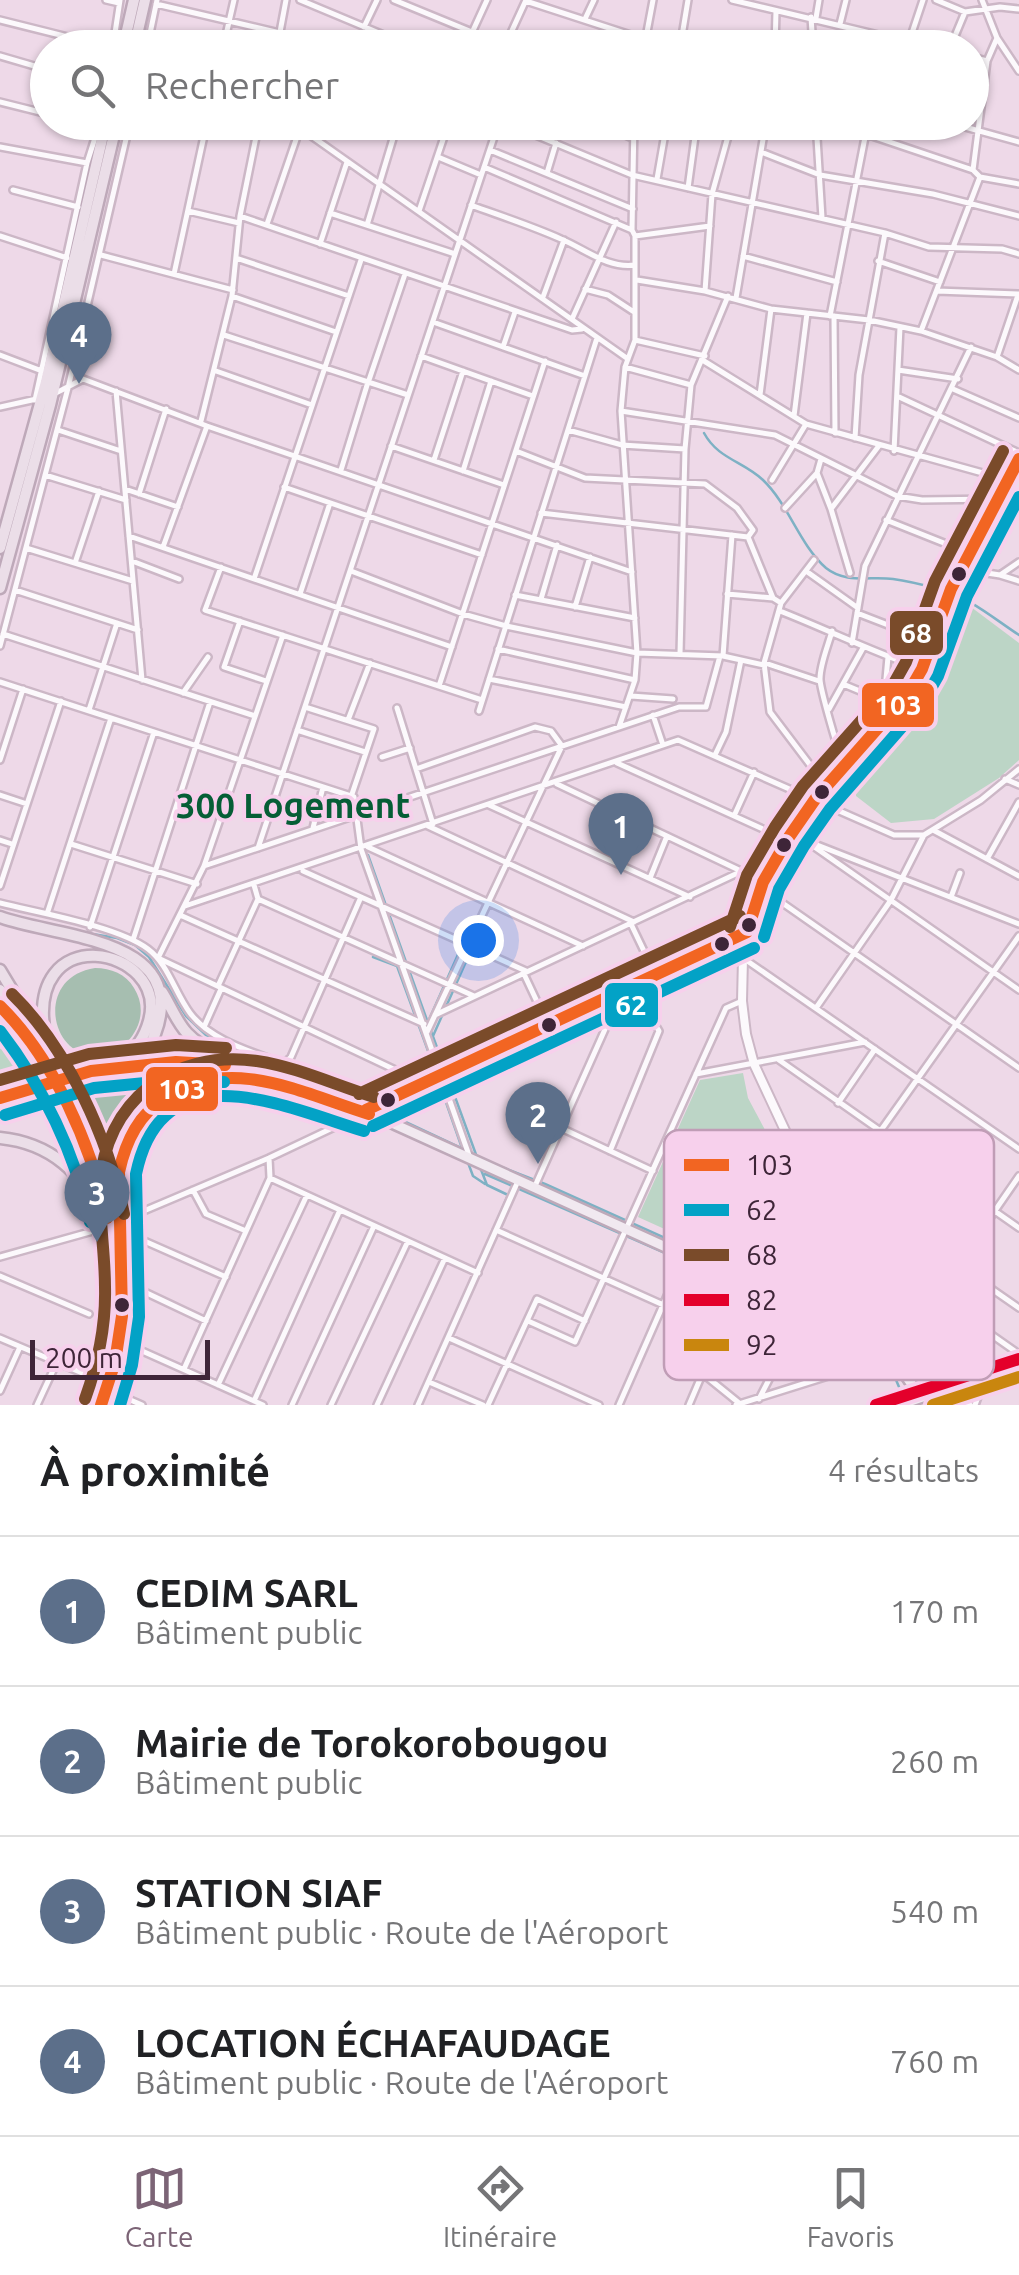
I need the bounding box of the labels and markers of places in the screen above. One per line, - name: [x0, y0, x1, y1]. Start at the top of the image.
- pin: 4: [46, 302, 112, 384]
- unlabelled marker: [949, 564, 969, 584]
- unlabelled marker: [812, 782, 832, 802]
- pin: 1: [588, 792, 654, 875]
- unlabelled marker: [774, 835, 794, 855]
- unlabelled marker: [739, 915, 759, 935]
- unlabelled marker: [712, 934, 732, 954]
- unlabelled marker: [539, 1015, 559, 1035]
- pin: 2: [506, 1082, 570, 1164]
- unlabelled marker: [378, 1090, 398, 1110]
- pin: 3: [64, 1160, 130, 1242]
- unlabelled marker: [112, 1295, 132, 1315]

